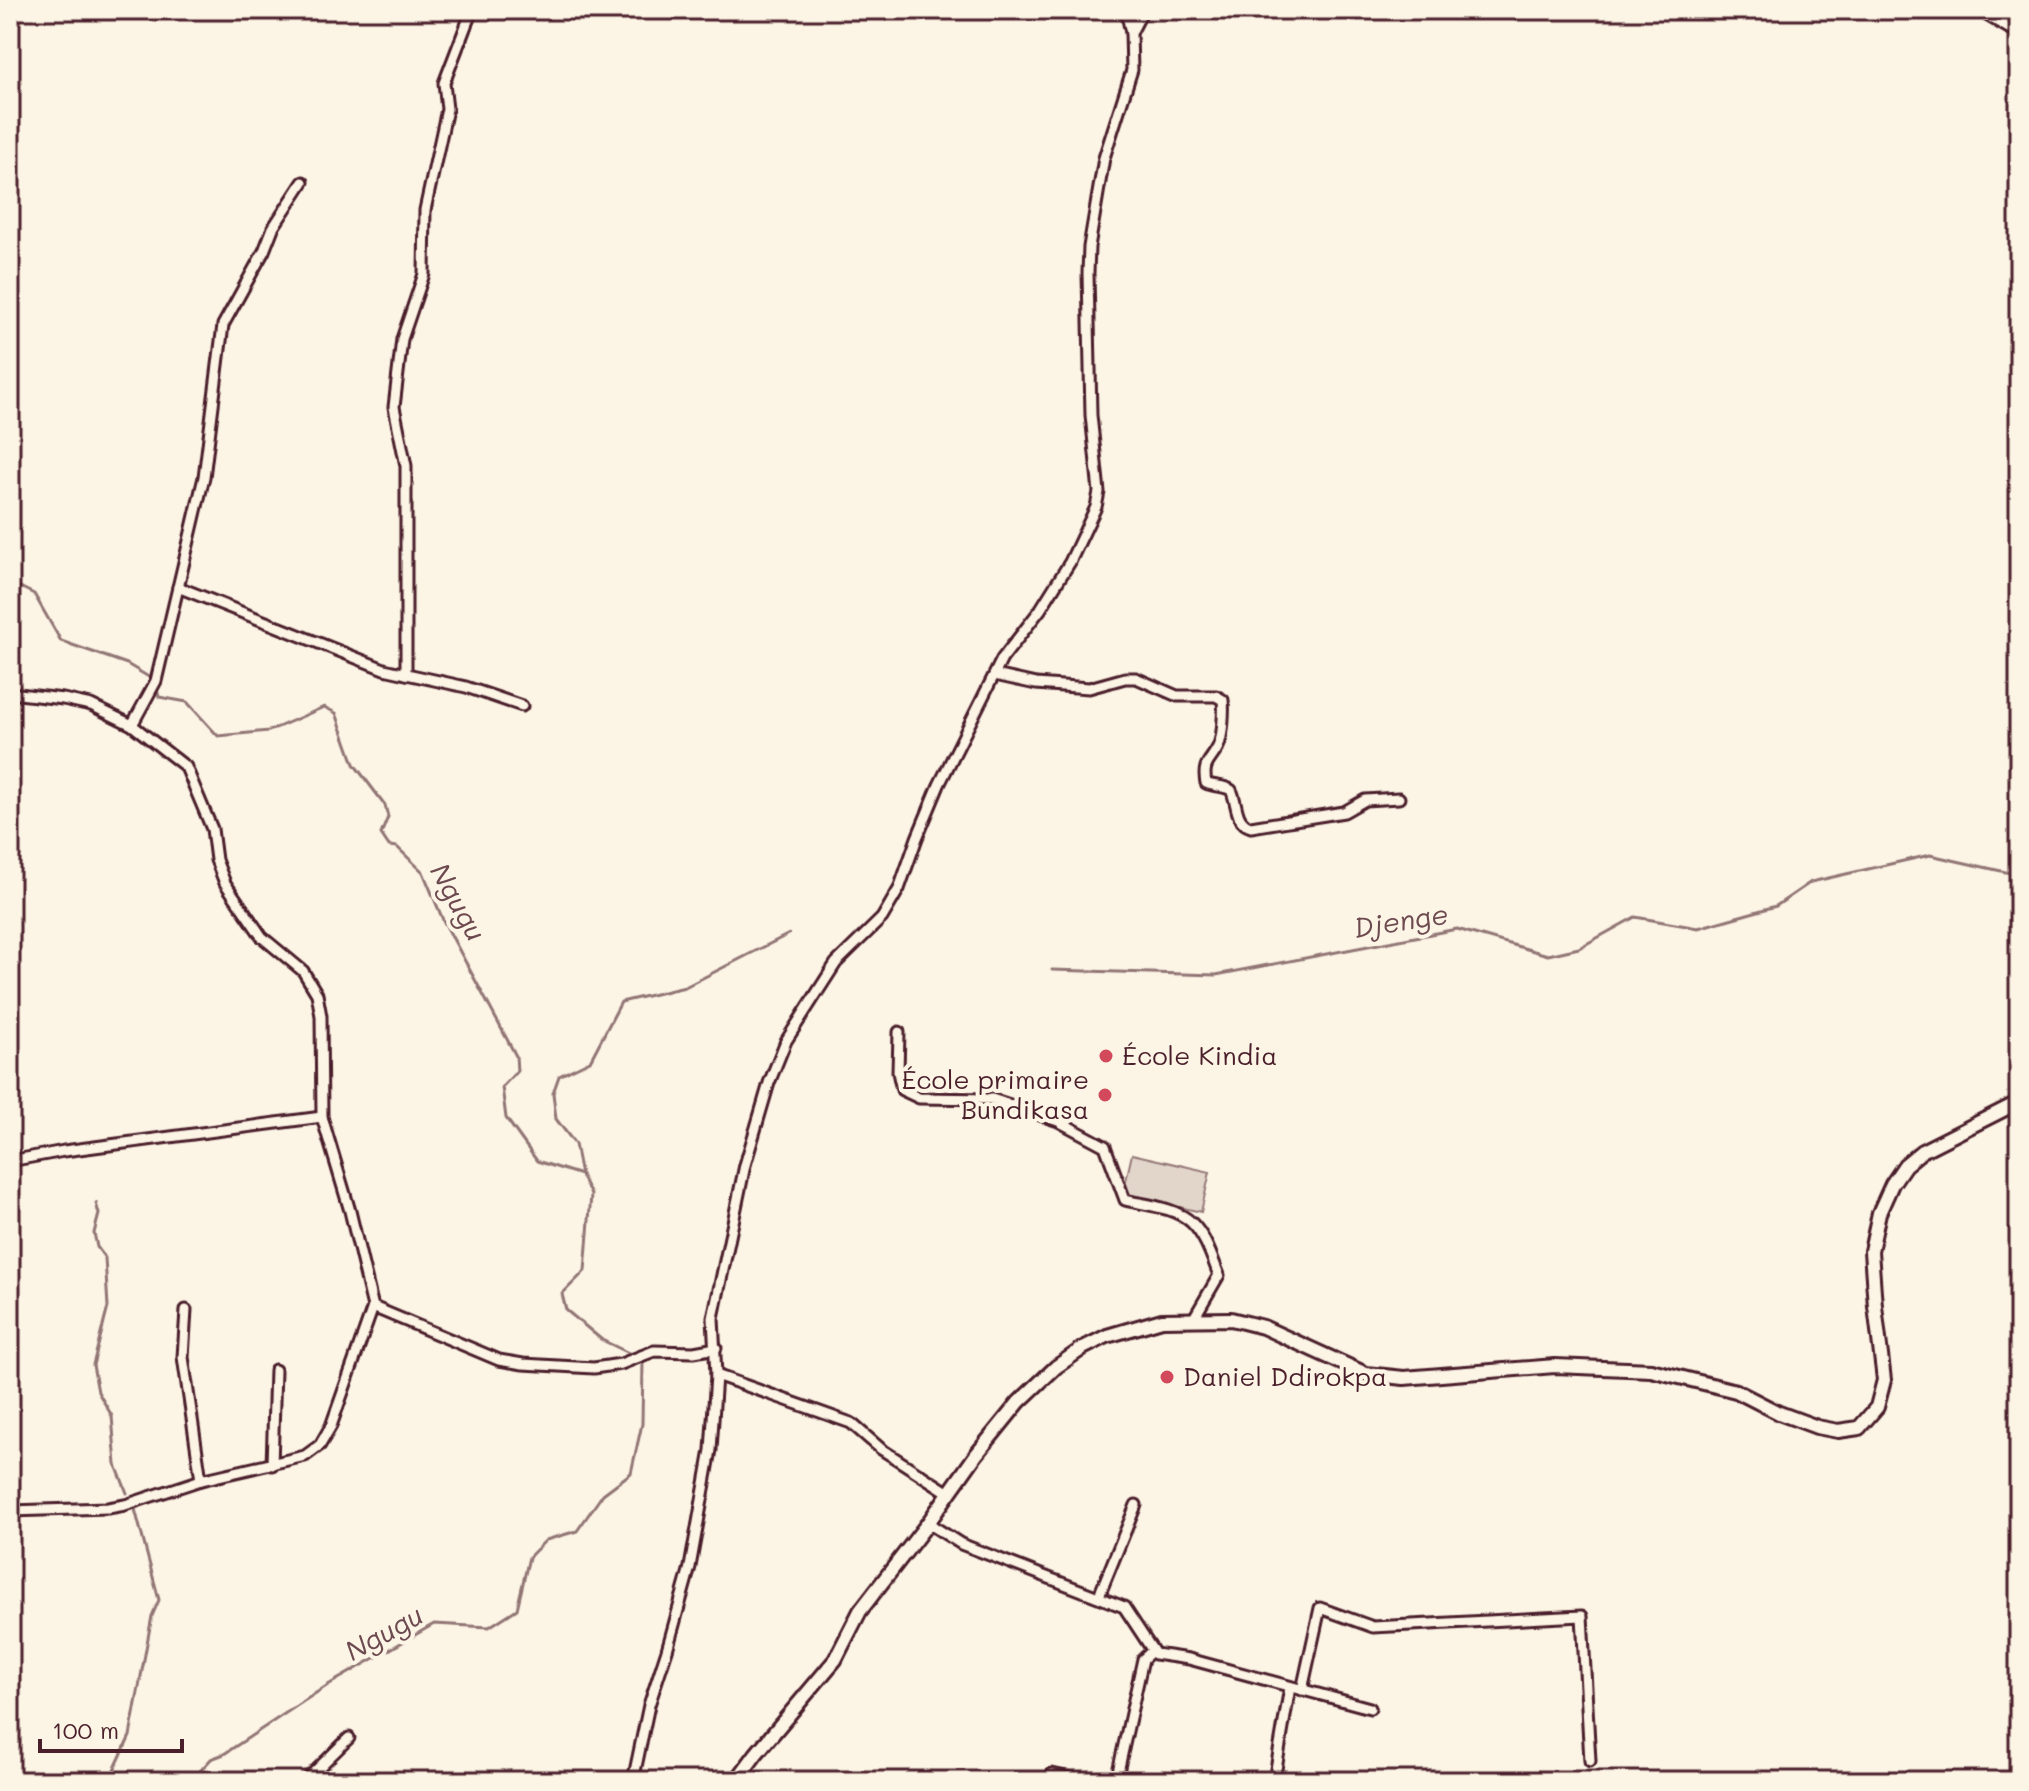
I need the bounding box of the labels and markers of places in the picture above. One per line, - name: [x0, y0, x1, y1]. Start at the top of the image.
- place label: École Kindia: [1122, 1038, 1277, 1072]
- marker: École Kindia: [1097, 1047, 1115, 1065]
- place label: École primaire Bundikasa: [901, 1062, 1089, 1126]
- marker: École primaire Bundikasa: [1096, 1086, 1114, 1104]
- place label: Daniel Ddirokpa: [1183, 1359, 1387, 1393]
- marker: Daniel Ddirokpa: [1158, 1368, 1176, 1386]

